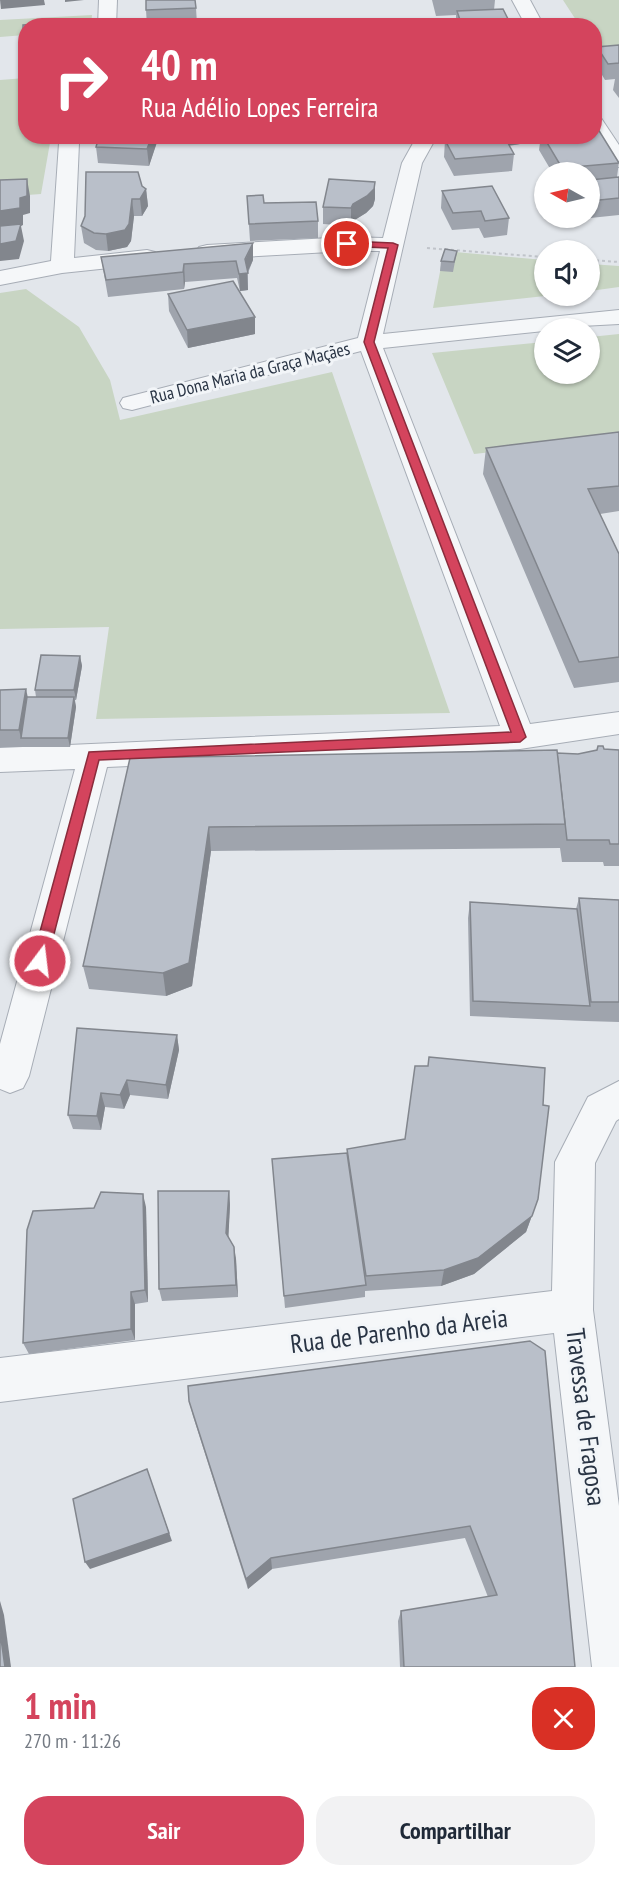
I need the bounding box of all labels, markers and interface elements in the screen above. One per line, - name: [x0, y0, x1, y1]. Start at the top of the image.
- text: 40 m: [141, 37, 218, 92]
- icon: right: [42, 42, 120, 120]
- text: Rua Adélio Lopes Ferreira: [141, 90, 378, 124]
- north arrow: [534, 162, 600, 228]
- map controls: [534, 162, 600, 384]
- pin: [321, 218, 372, 269]
- icon: arrive: [330, 227, 363, 260]
- button: sound: [534, 240, 600, 306]
- button: layers: [534, 318, 600, 384]
- street label: Rua Dona Maria da Graça Maçães: [148, 337, 352, 408]
- position arrow: [8.0, 929, 72.0, 993]
- street label: Rua de Parenho da Areia: [288, 1301, 510, 1360]
- street label: Travessa de Fragosa: [559, 1326, 614, 1508]
- text: 1 min: [24, 1682, 97, 1729]
- button: close: [532, 1687, 595, 1750]
- text: 270 m · 11:26: [24, 1728, 121, 1754]
- button: Sair: [24, 1796, 304, 1865]
- button: Compartilhar: [316, 1796, 595, 1865]

